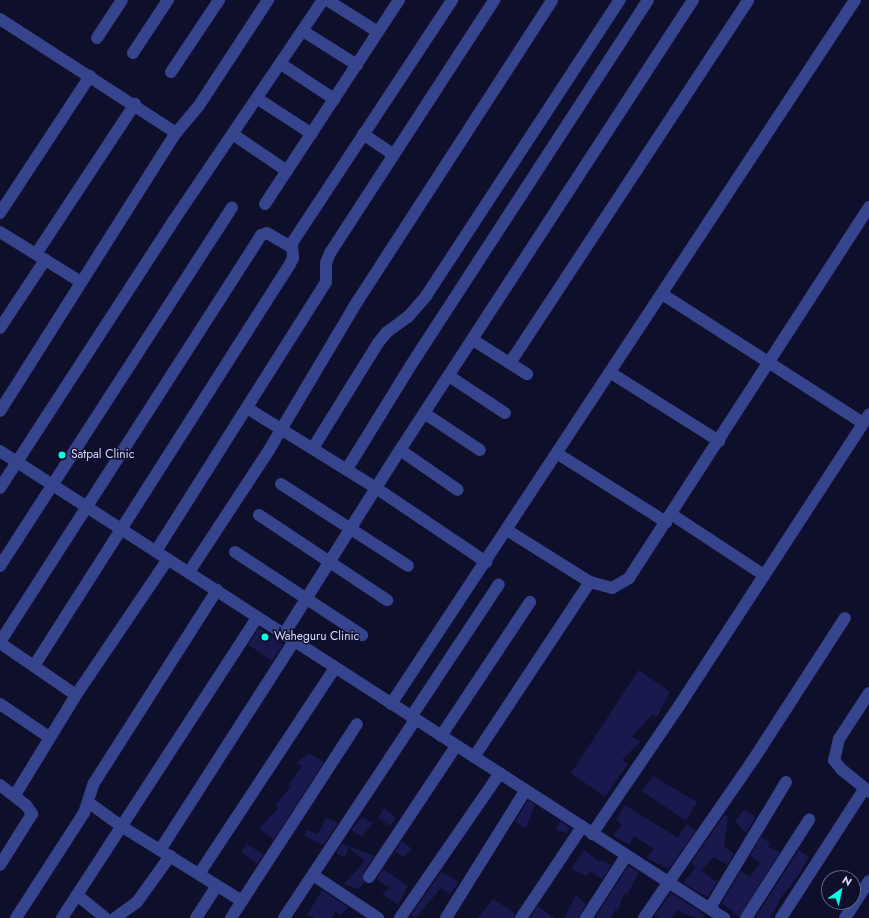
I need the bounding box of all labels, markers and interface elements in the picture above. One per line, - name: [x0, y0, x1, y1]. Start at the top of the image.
- place label: Satpal Clinic: [71, 448, 134, 462]
- marker: Satpal Clinic: [56, 449, 68, 461]
- place label: Waheguru Clinic: [274, 630, 359, 644]
- marker: Waheguru Clinic: [259, 631, 271, 643]
- north arrow: [821, 870, 861, 910]
- text: N: [839, 872, 855, 890]

